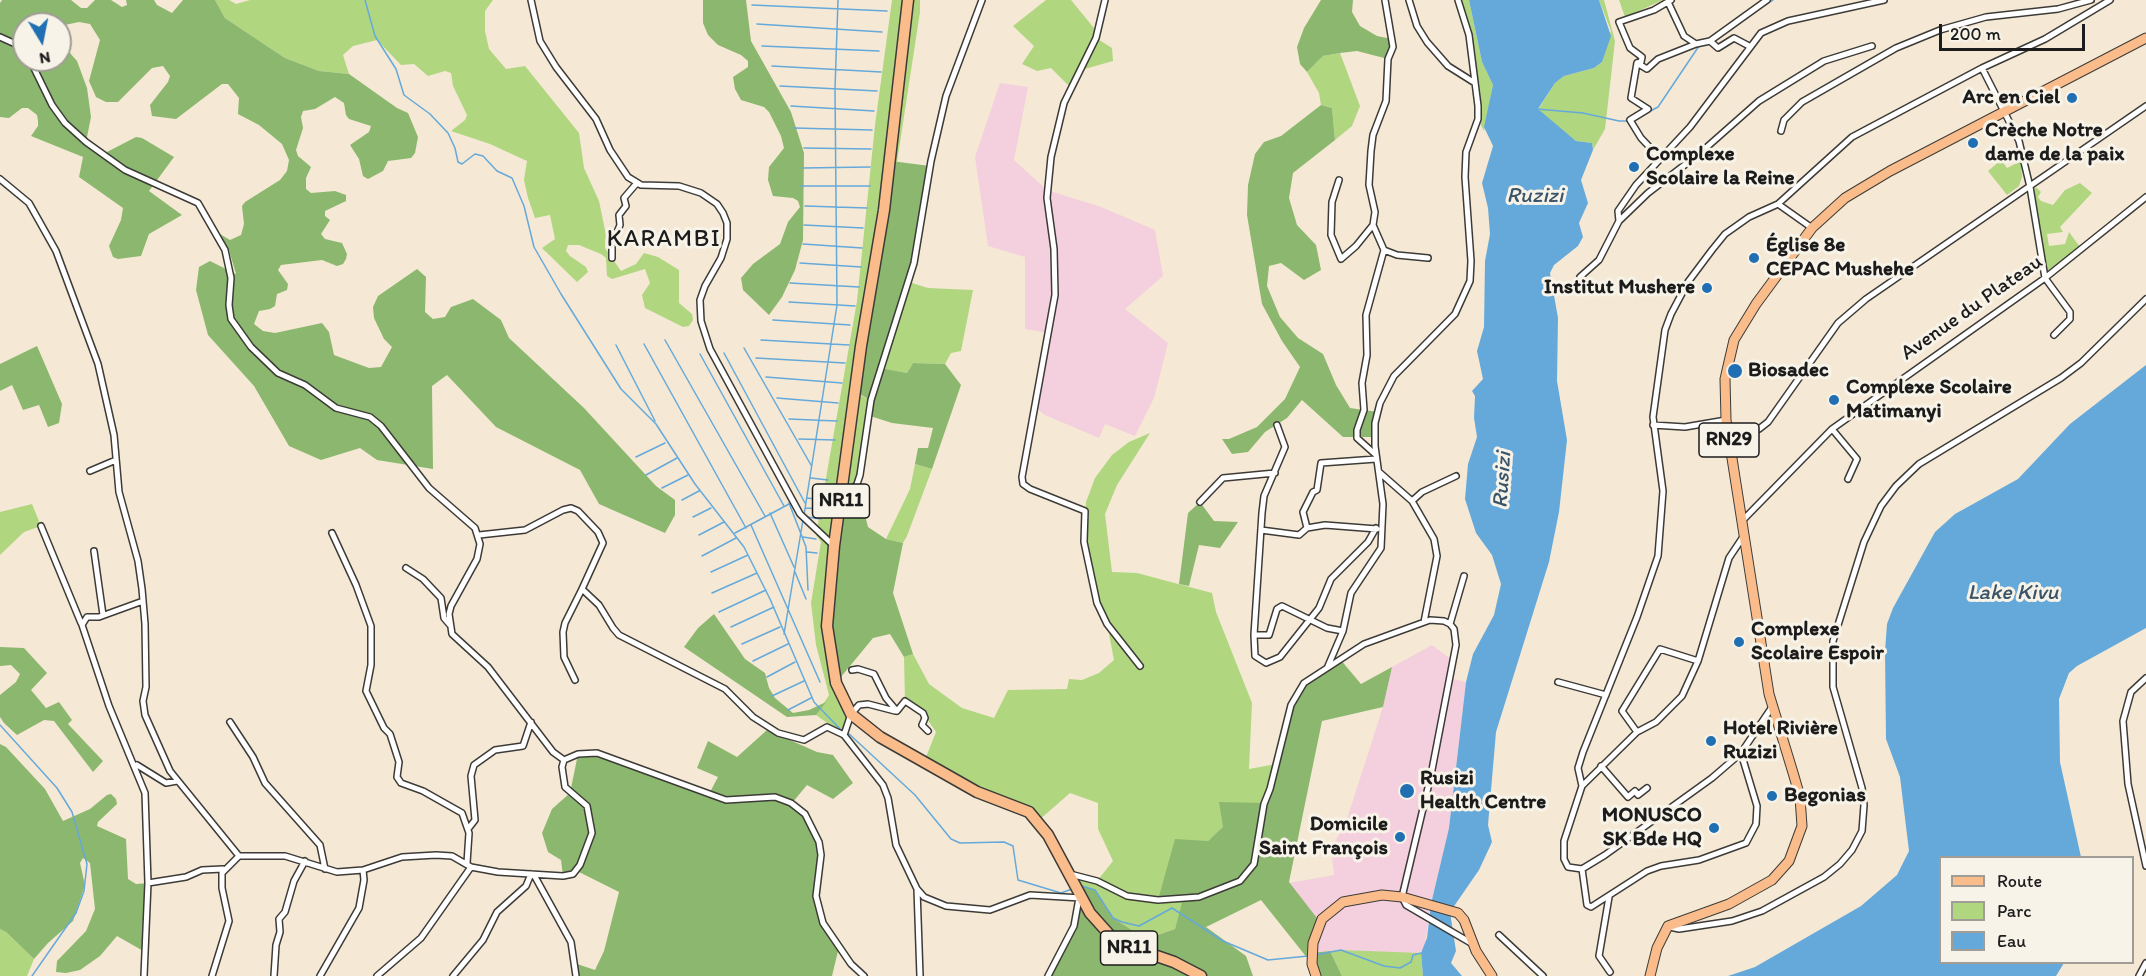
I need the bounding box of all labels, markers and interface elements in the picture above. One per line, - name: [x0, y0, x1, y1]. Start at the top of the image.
- north arrow: [12, 12, 72, 72]
- scale bar: [1942, 12, 2088, 50]
- text: 200 m: [1950, 23, 2001, 45]
- text: N: [38, 48, 52, 69]
- place label: Arc en Ciel: [1963, 85, 2060, 111]
- marker: Arc en Ciel: [2065, 91, 2079, 105]
- place label: Crèche Notre dame de la paix: [1985, 118, 2124, 168]
- marker: Crèche Notre dame de la paix: [1966, 136, 1980, 150]
- place label: Complexe Scolaire la Reine: [1646, 142, 1795, 192]
- marker: Complexe Scolaire la Reine: [1627, 160, 1641, 174]
- water label: Ruzizi: [1507, 183, 1563, 209]
- district label: KARAMBI: [607, 226, 721, 254]
- place label: Église 8e CEPAC Mushehe: [1766, 233, 1914, 283]
- street label: Avenue du Plateau: [1896, 250, 2048, 366]
- marker: Église 8e CEPAC Mushehe: [1747, 251, 1761, 265]
- place label: Institut Mushere: [1544, 275, 1695, 301]
- marker: Institut Mushere: [1700, 281, 1714, 295]
- place label: Biosadec: [1748, 358, 1829, 384]
- marker: Biosadec: [1726, 362, 1744, 380]
- place label: Complexe Scolaire Matimanyi: [1846, 375, 2012, 425]
- marker: Complexe Scolaire Matimanyi: [1827, 393, 1841, 407]
- road number: RN29: [1699, 423, 1759, 457]
- water label: Rusizi: [1488, 451, 1518, 509]
- road number: NR11: [812, 484, 870, 518]
- water label: Lake Kivu: [1967, 580, 2059, 606]
- place label: Complexe Scolaire Espoir: [1751, 617, 1884, 667]
- marker: Complexe Scolaire Espoir: [1732, 635, 1746, 649]
- place label: Hotel Rivière Ruzizi: [1723, 716, 1838, 766]
- marker: Hotel Rivière Ruzizi: [1704, 734, 1718, 748]
- place label: Rusizi Health Centre: [1420, 766, 1546, 816]
- marker: Rusizi Health Centre: [1398, 782, 1416, 800]
- place label: Begonias: [1784, 783, 1866, 809]
- marker: Begonias: [1765, 789, 1779, 803]
- place label: MONUSCO SK Bde HQ: [1602, 803, 1702, 853]
- place label: Domicile Saint François: [1259, 812, 1388, 862]
- marker: MONUSCO SK Bde HQ: [1707, 821, 1721, 835]
- marker: Domicile Saint François: [1393, 830, 1407, 844]
- legend: [1939, 856, 2134, 964]
- text: Route: [1997, 870, 2042, 892]
- text: Parc: [1997, 900, 2031, 922]
- text: Eau: [1997, 930, 2026, 952]
- road number: NR11: [1100, 931, 1158, 965]

